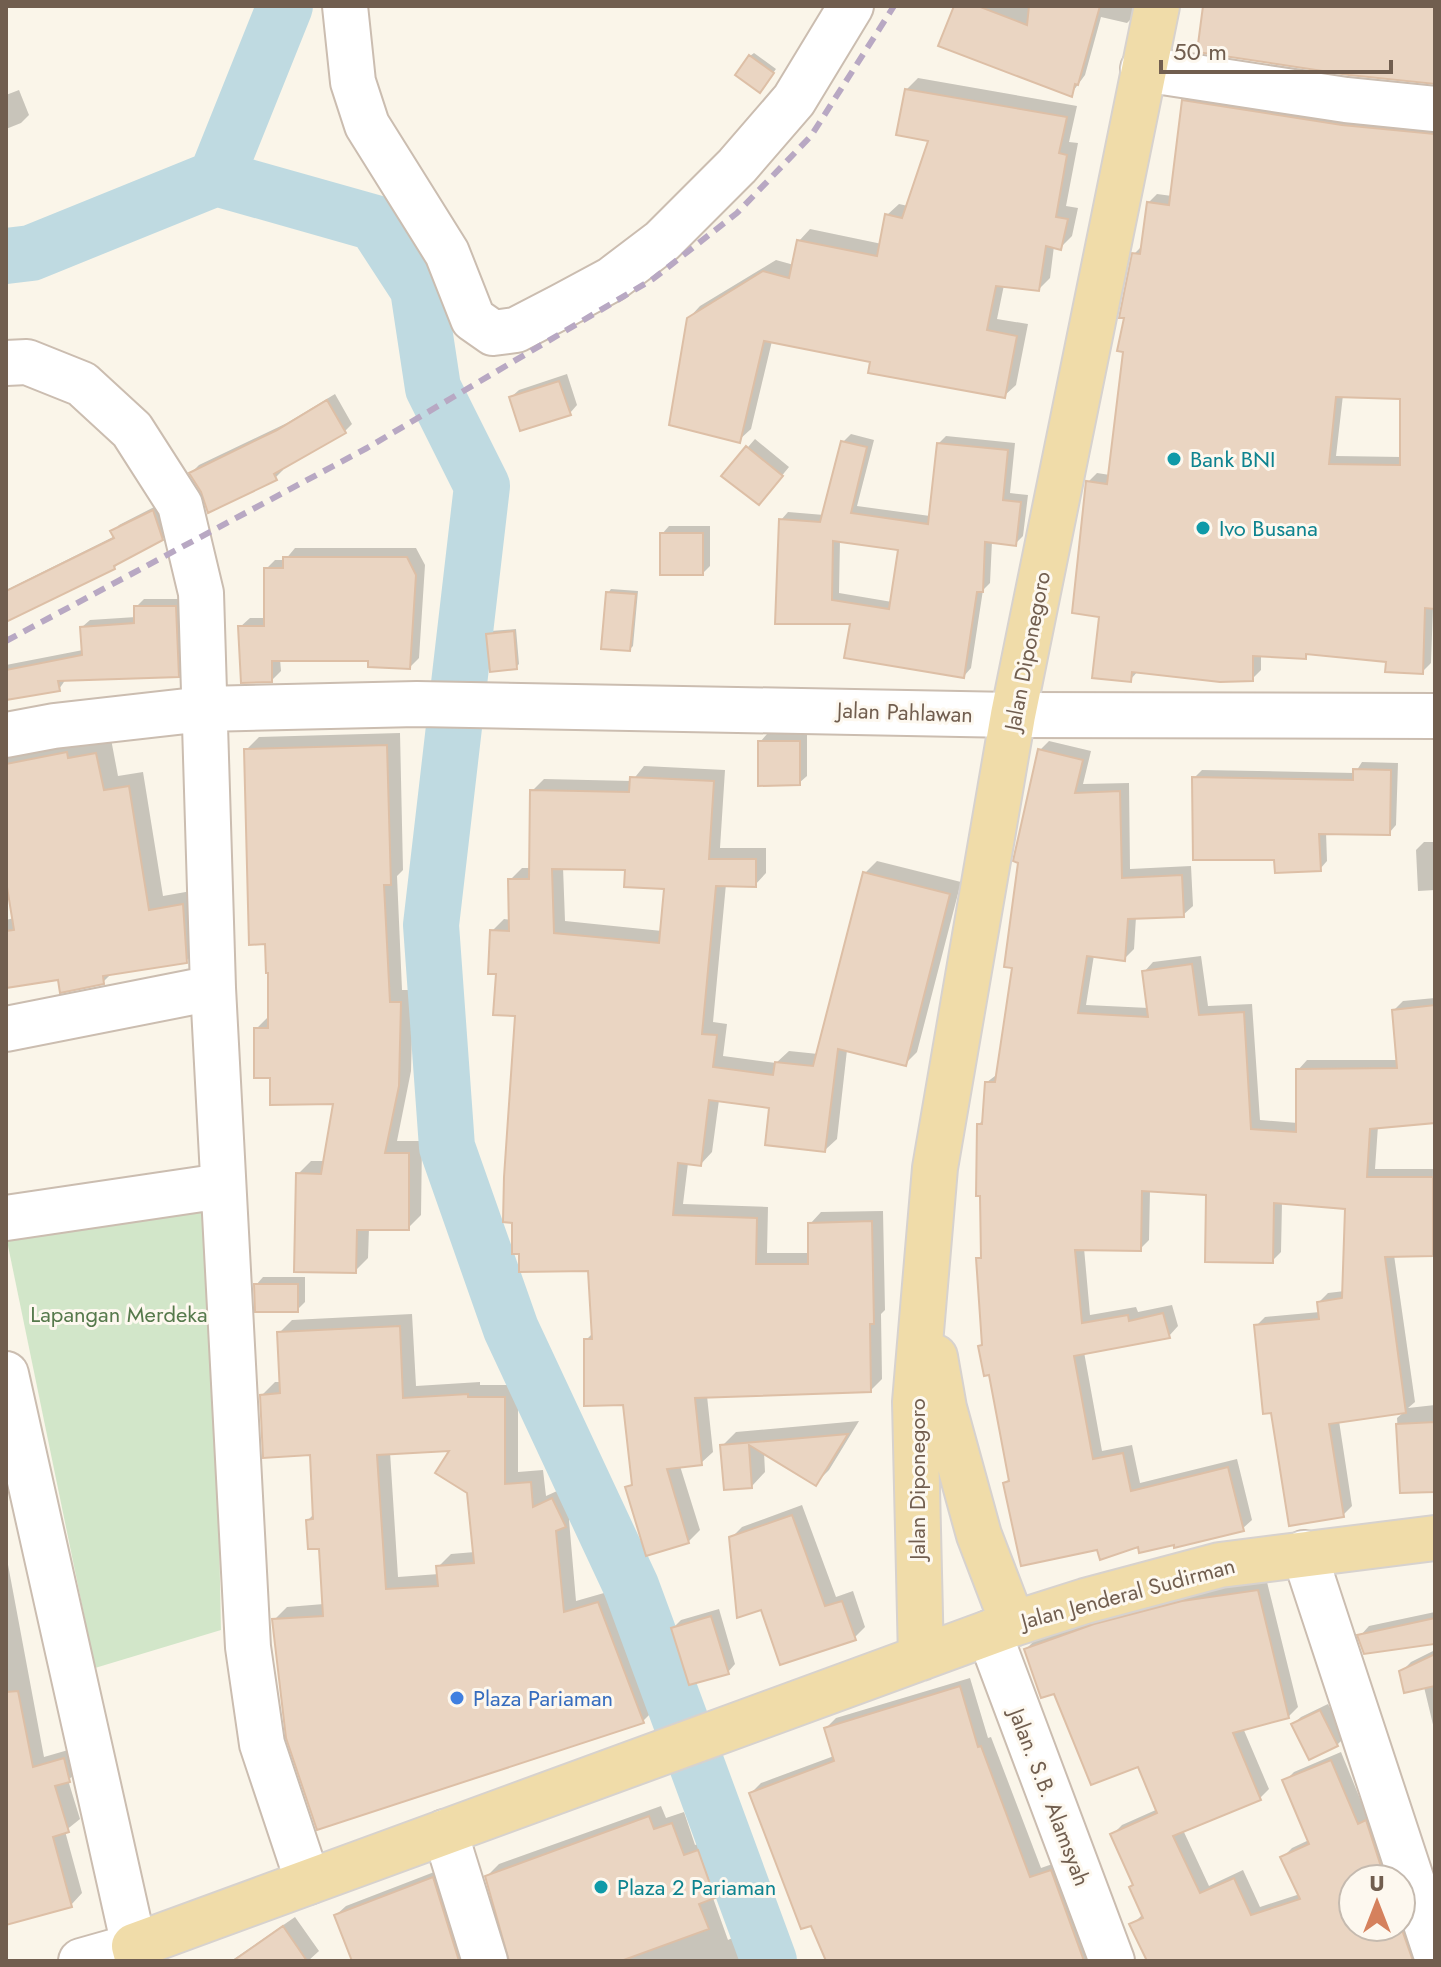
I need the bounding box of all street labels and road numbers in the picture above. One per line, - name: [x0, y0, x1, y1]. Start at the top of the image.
- street label: Jalan Diponegoro: [995, 569, 1058, 736]
- street label: Jalan Pahlawan: [834, 694, 973, 730]
- street label: Jalan Diponegoro: [901, 1398, 933, 1563]
- street label: Jalan Jenderal Sudirman: [1015, 1549, 1238, 1638]
- street label: Jalan. S.B. Alamsyah: [1000, 1701, 1099, 1890]

